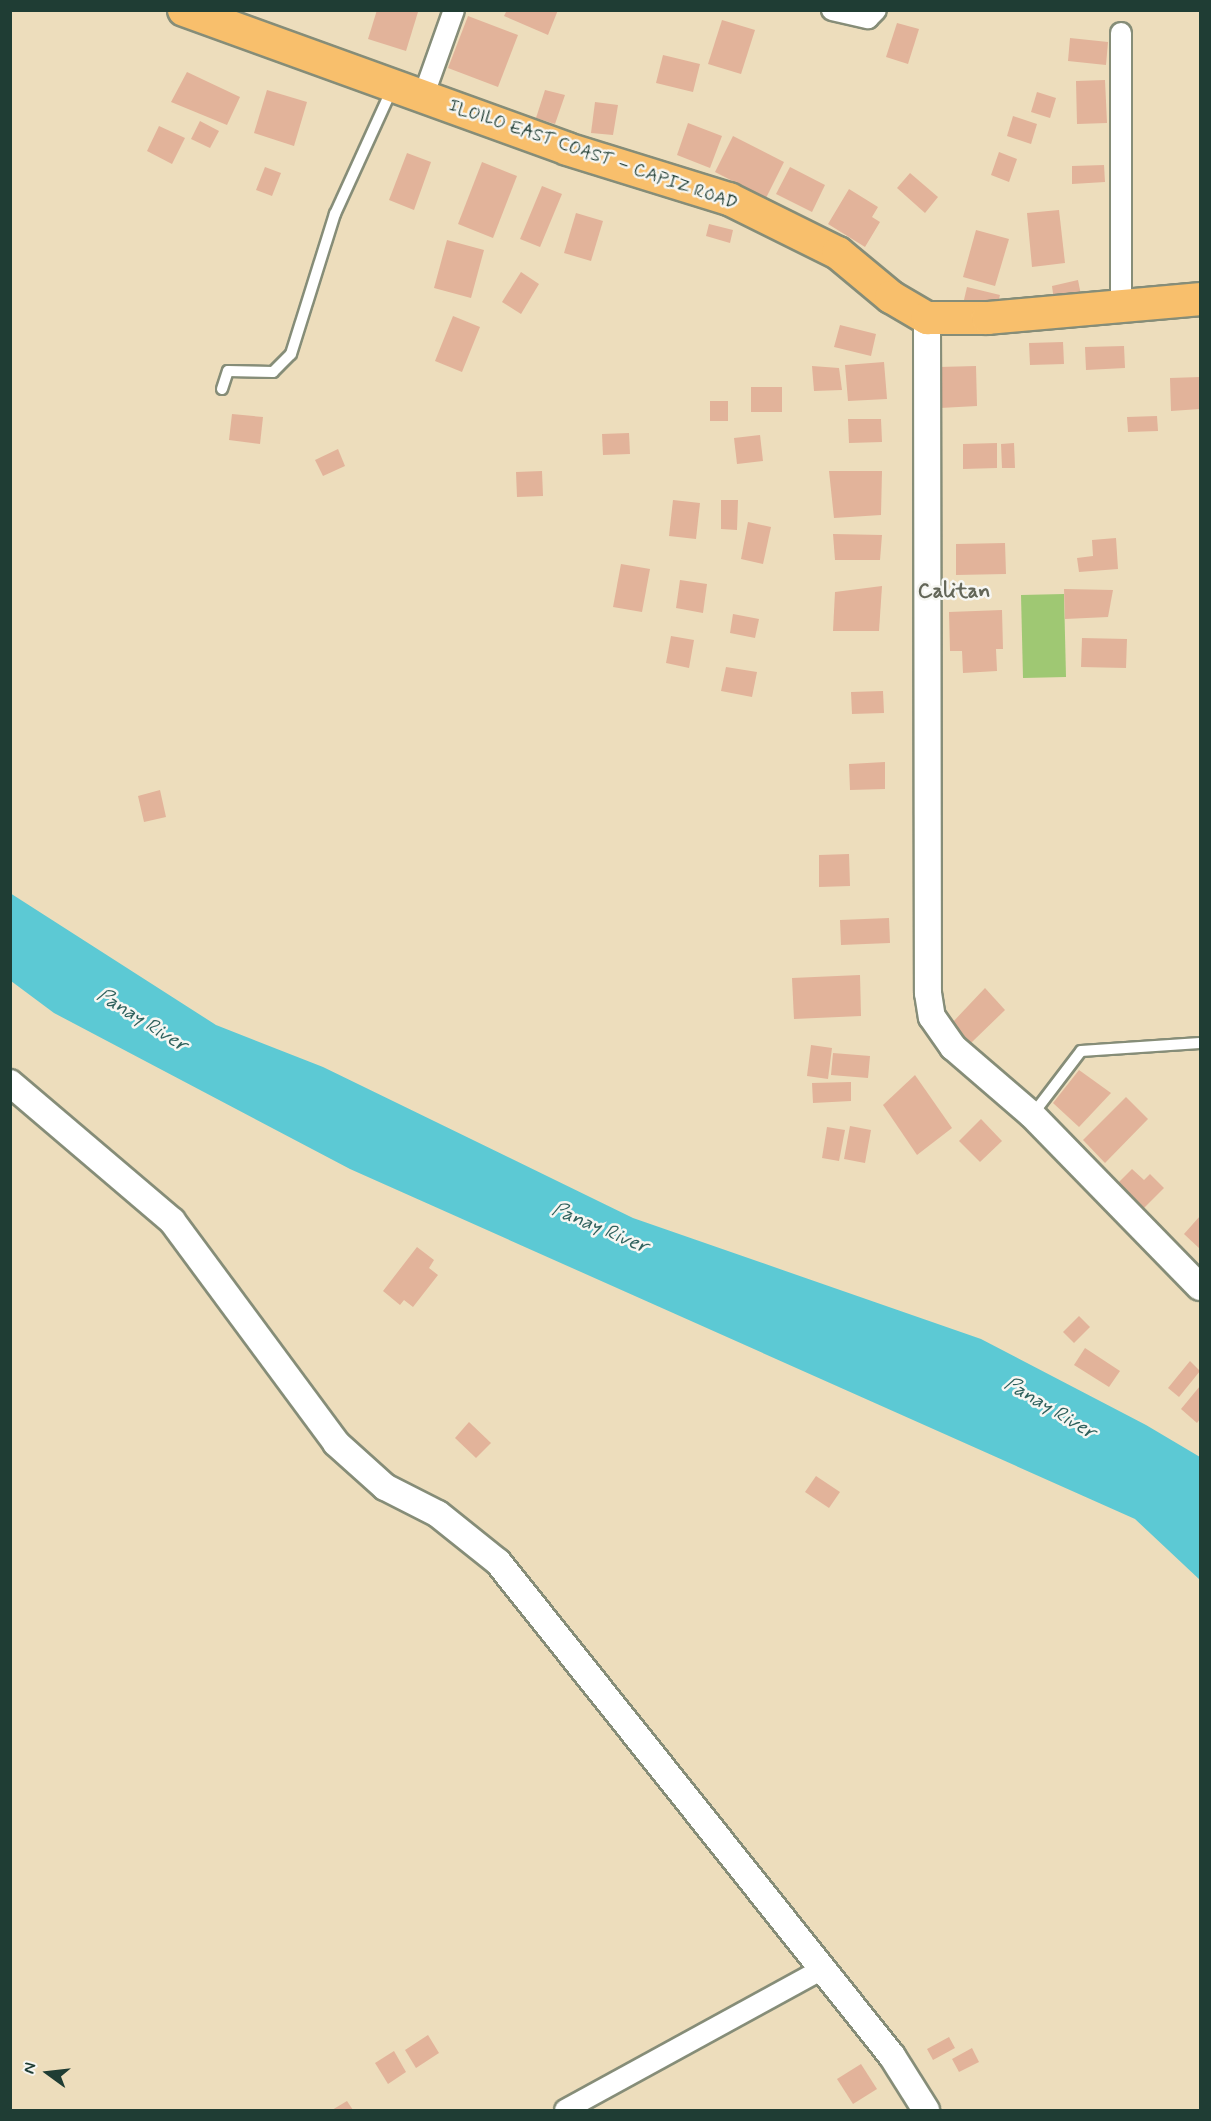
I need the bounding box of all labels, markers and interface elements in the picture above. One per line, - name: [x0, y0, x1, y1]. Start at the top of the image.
- street label: ILOILO EAST COAST – CAPIZ ROAD: [446, 95, 740, 215]
- district label: Calitan: [918, 578, 990, 604]
- water label: Panay River: [93, 983, 191, 1057]
- water label: Panay River: [549, 1197, 651, 1259]
- water label: Panay River: [1001, 1372, 1099, 1444]
- north arrow: [18, 2043, 78, 2103]
- text: N: [19, 2060, 42, 2076]

